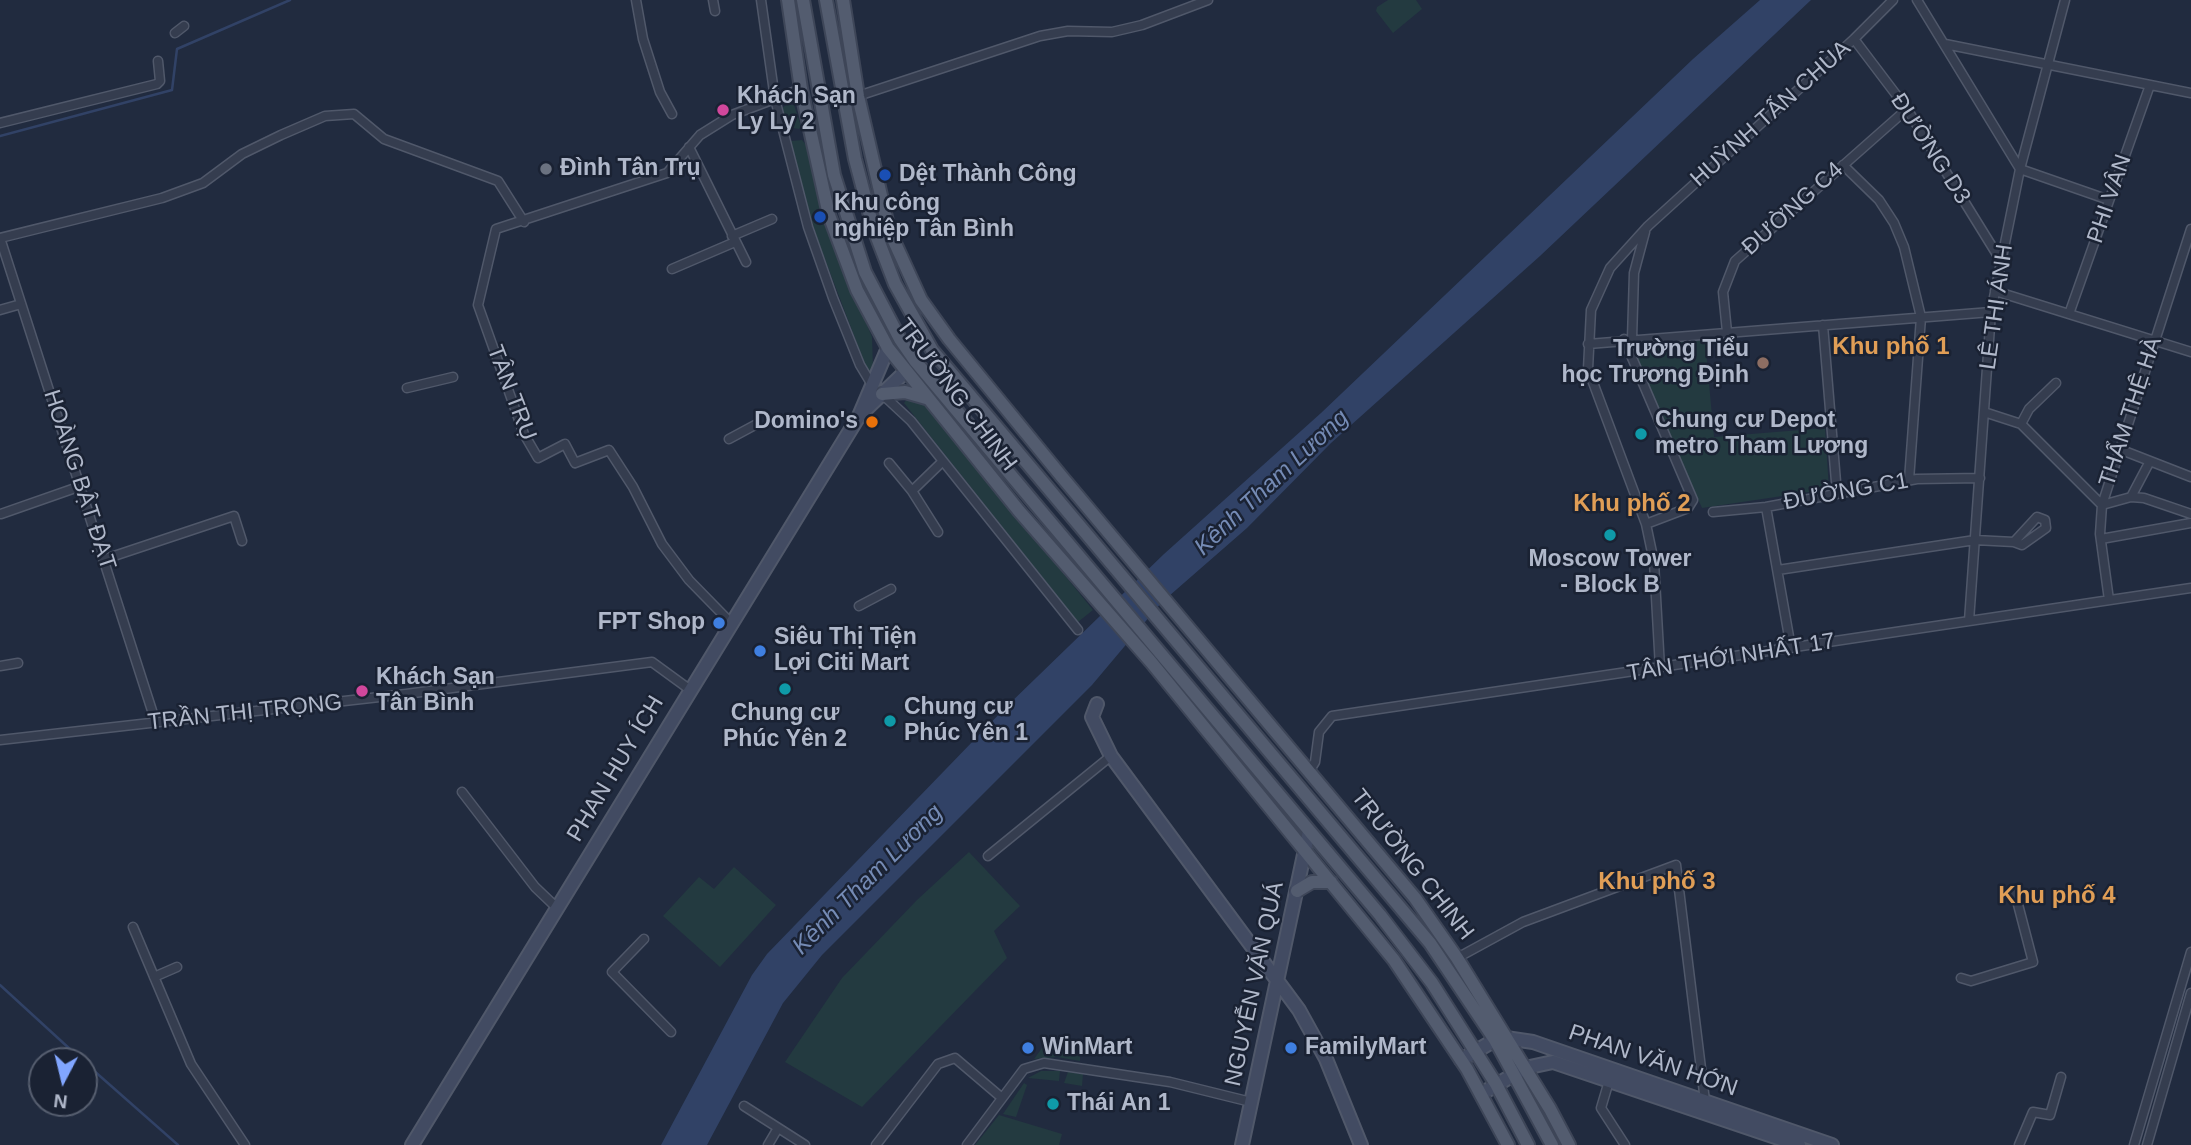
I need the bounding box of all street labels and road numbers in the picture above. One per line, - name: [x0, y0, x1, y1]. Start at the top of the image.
- street label: HUỲNH TẤN CHÙA: [1685, 35, 1857, 193]
- street label: ĐƯỜNG D3: [1884, 89, 1976, 209]
- street label: PHI VÂN: [2082, 151, 2138, 247]
- street label: ĐƯỜNG C4: [1737, 157, 1849, 261]
- street label: LÊ THỊ ÁNH: [1975, 242, 2019, 372]
- street label: TRƯỜNG CHINH: [890, 313, 1022, 477]
- street label: THẨM THỆ HÀ: [2094, 334, 2168, 490]
- street label: TÂN TRỤ: [480, 342, 542, 444]
- street label: HOÀNG BẬT ĐẠT: [37, 386, 121, 574]
- street label: ĐƯỜNG C1: [1781, 467, 1911, 517]
- street label: TÂN THỚI NHẤT 17: [1625, 628, 1837, 688]
- street label: TRẦN THỊ TRỌNG: [146, 689, 344, 737]
- street label: PHAN HUY ÍCH: [562, 691, 670, 847]
- street label: TRƯỜNG CHINH: [1345, 784, 1479, 946]
- street label: NGUYỄN VĂN QUÁ: [1220, 879, 1290, 1089]
- street label: PHAN VĂN HỚN: [1565, 1019, 1741, 1103]

